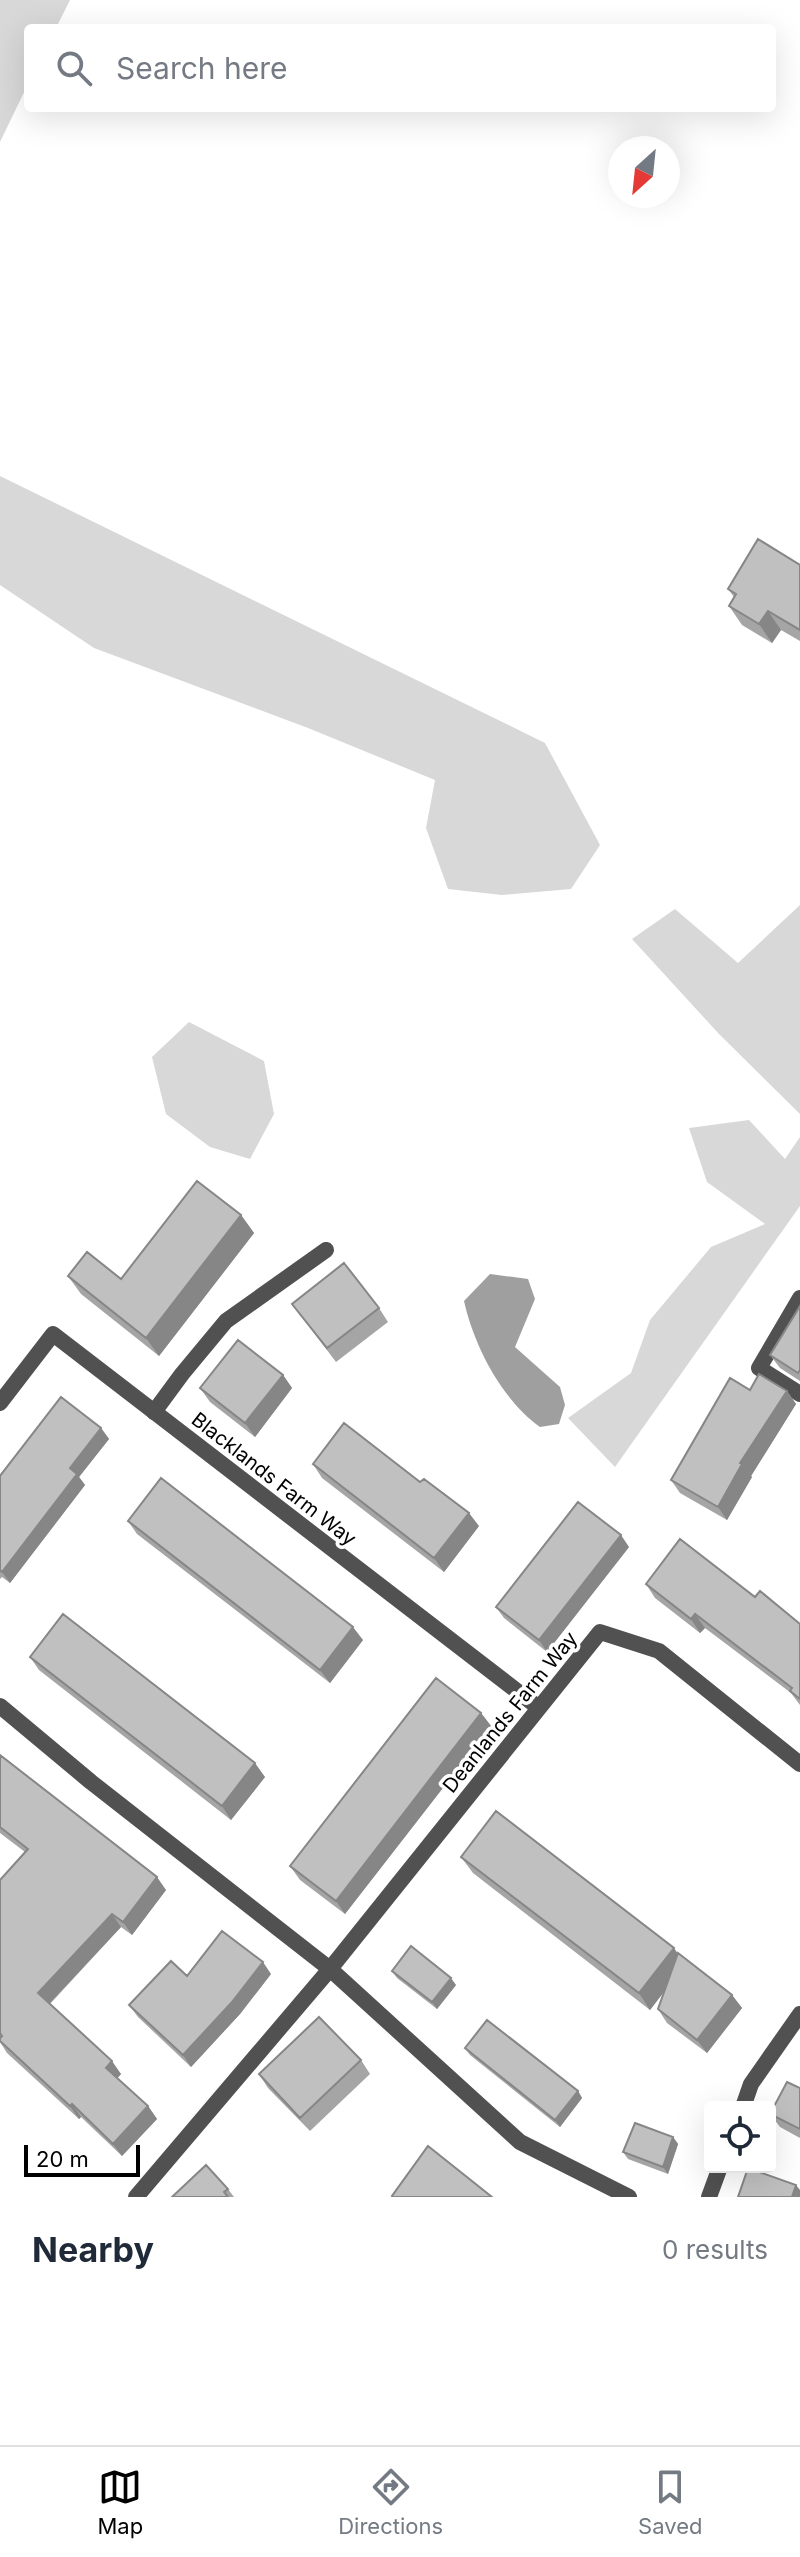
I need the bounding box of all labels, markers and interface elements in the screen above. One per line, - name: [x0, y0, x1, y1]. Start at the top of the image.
- search box: [24, 24, 776, 112]
- icon: search: [52, 46, 96, 90]
- text: Search here: [116, 50, 288, 86]
- north arrow: [608, 136, 680, 208]
- street label: Blacklands Farm Way: [187, 1407, 361, 1551]
- street label: Deanlands Farm Way: [438, 1627, 582, 1797]
- map controls: [704, 2101, 776, 2173]
- button: locate: [704, 2101, 776, 2173]
- scale bar: [24, 2141, 140, 2177]
- text: 20 m: [36, 2146, 89, 2172]
- text: Nearby: [32, 2229, 154, 2270]
- text: 0 results: [662, 2234, 768, 2265]
- tab: Map: [98, 2465, 143, 2539]
- tab: Directions: [338, 2465, 443, 2539]
- tab: Saved: [638, 2465, 702, 2539]

